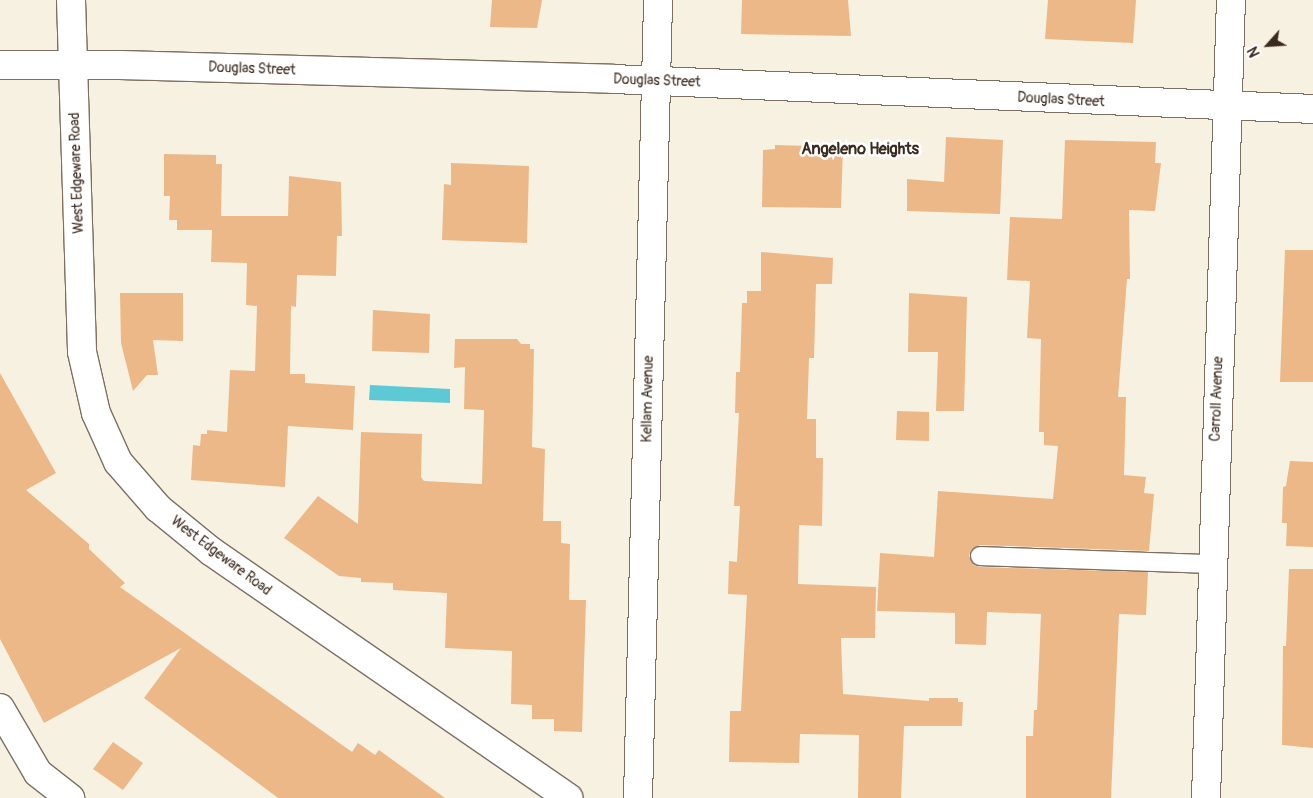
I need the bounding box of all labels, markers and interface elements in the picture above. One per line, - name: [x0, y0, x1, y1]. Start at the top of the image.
- north arrow: [1243, 20, 1293, 70]
- text: N: [1244, 44, 1264, 60]
- street label: Douglas Street: [208, 59, 296, 79]
- street label: Douglas Street: [613, 71, 701, 91]
- street label: Douglas Street: [1017, 89, 1105, 111]
- street label: West Edgeware Road: [66, 112, 88, 234]
- district label: Angeleno Heights: [801, 139, 919, 159]
- street label: Kellam Avenue: [639, 355, 657, 443]
- street label: Carroll Avenue: [1207, 356, 1227, 442]
- street label: West Edgeware Road: [167, 513, 275, 599]

